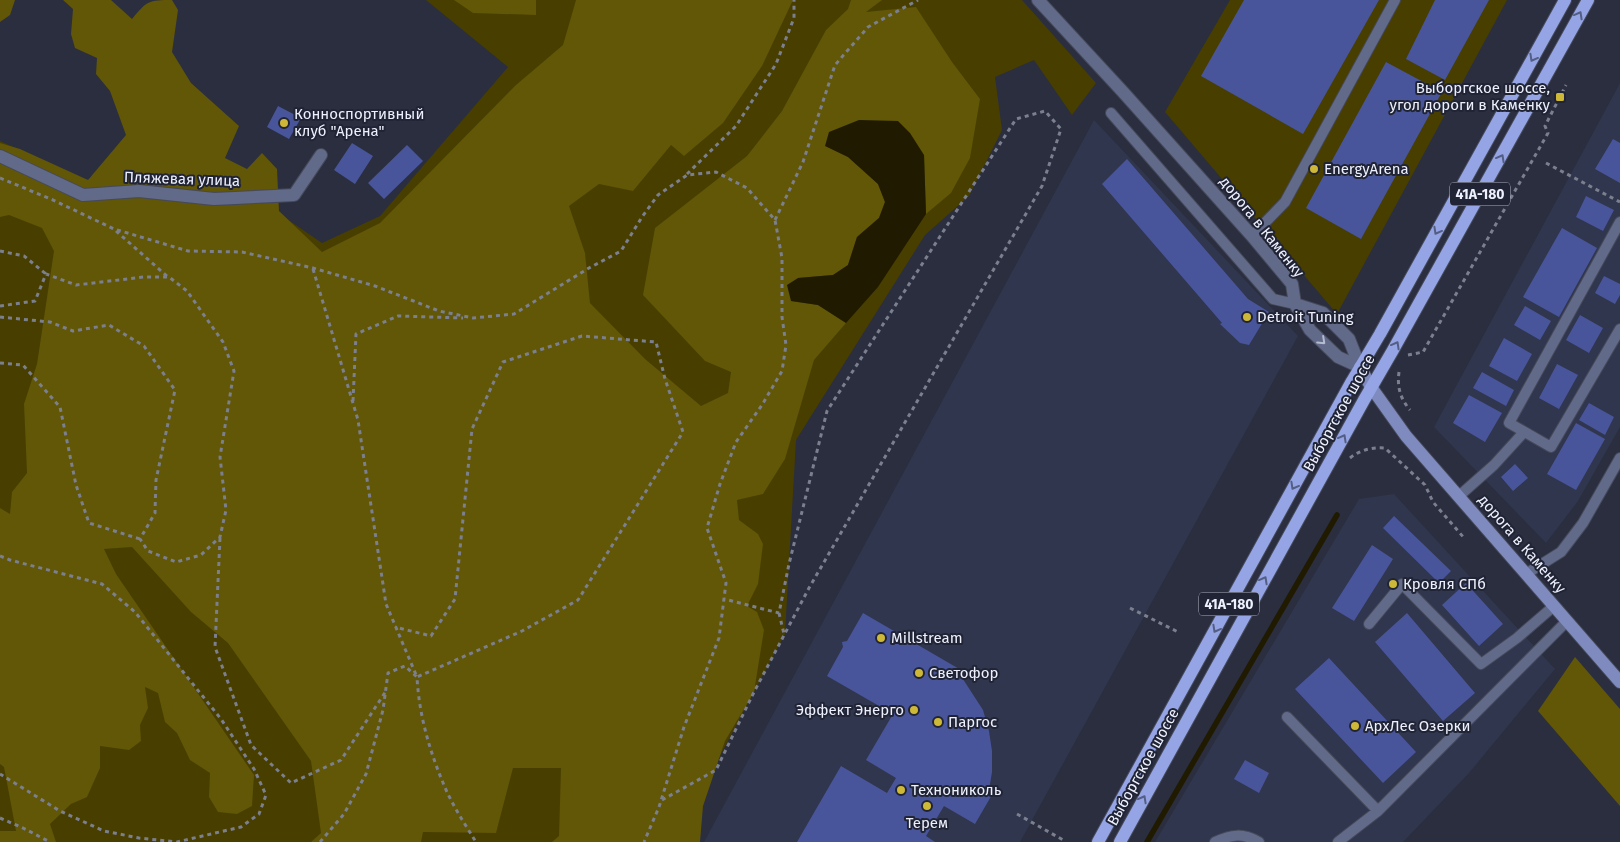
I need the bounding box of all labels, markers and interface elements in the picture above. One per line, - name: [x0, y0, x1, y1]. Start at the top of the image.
- one-way arrow: [1573, 12, 1583, 21]
- one-way arrow: [1529, 53, 1539, 62]
- place label: Выборгское шоссе, угол дороги в Каменку: [1390, 79, 1551, 114]
- marker: Выборгское шоссе, угол дороги в Каменку: [1554, 91, 1566, 103]
- place label: Конноспортивный клуб "Арена": [294, 105, 424, 140]
- marker: Конноспортивный клуб "Арена": [278, 117, 290, 129]
- one-way arrow: [1494, 154, 1504, 163]
- place label: EnergyArena: [1324, 160, 1409, 178]
- marker: EnergyArena: [1308, 163, 1320, 175]
- street label: Пляжевая улица: [124, 168, 240, 190]
- street label: дорога в Каменку: [1216, 173, 1309, 281]
- road number: 41А-180: [1450, 182, 1510, 205]
- one-way arrow: [1433, 225, 1443, 234]
- place label: Detroit Tuning: [1257, 308, 1354, 326]
- marker: Detroit Tuning: [1241, 311, 1253, 323]
- one-way arrow: [1317, 335, 1326, 344]
- one-way arrow: [1389, 342, 1399, 351]
- street label: Выборгское шоссе: [1299, 351, 1379, 475]
- one-way arrow: [1336, 435, 1346, 444]
- one-way arrow: [1290, 481, 1300, 490]
- street label: дорога в Каменку: [1474, 491, 1570, 597]
- place label: Кровля СПб: [1403, 575, 1486, 593]
- one-way arrow: [1258, 577, 1268, 586]
- marker: Кровля СПб: [1387, 578, 1399, 590]
- road number: 41А-180: [1199, 592, 1259, 616]
- one-way arrow: [1212, 623, 1222, 632]
- place label: Millstream: [891, 629, 963, 647]
- marker: Millstream: [875, 632, 887, 644]
- place label: Светофор: [929, 664, 998, 682]
- marker: Светофор: [913, 667, 925, 679]
- place label: Эффект Энерго: [796, 701, 904, 719]
- marker: Эффект Энерго: [908, 704, 920, 716]
- street label: Выборгское шоссе: [1103, 705, 1183, 829]
- place label: Паргос: [948, 713, 997, 731]
- marker: Паргос: [932, 716, 944, 728]
- place label: АрхЛес Озерки: [1365, 717, 1470, 735]
- marker: АрхЛес Озерки: [1349, 720, 1361, 732]
- place label: Технониколь: [911, 781, 1002, 799]
- marker: Технониколь: [895, 784, 907, 796]
- one-way arrow: [1137, 796, 1147, 805]
- marker: Терем: [921, 800, 933, 812]
- place label: Терем: [906, 814, 948, 832]

